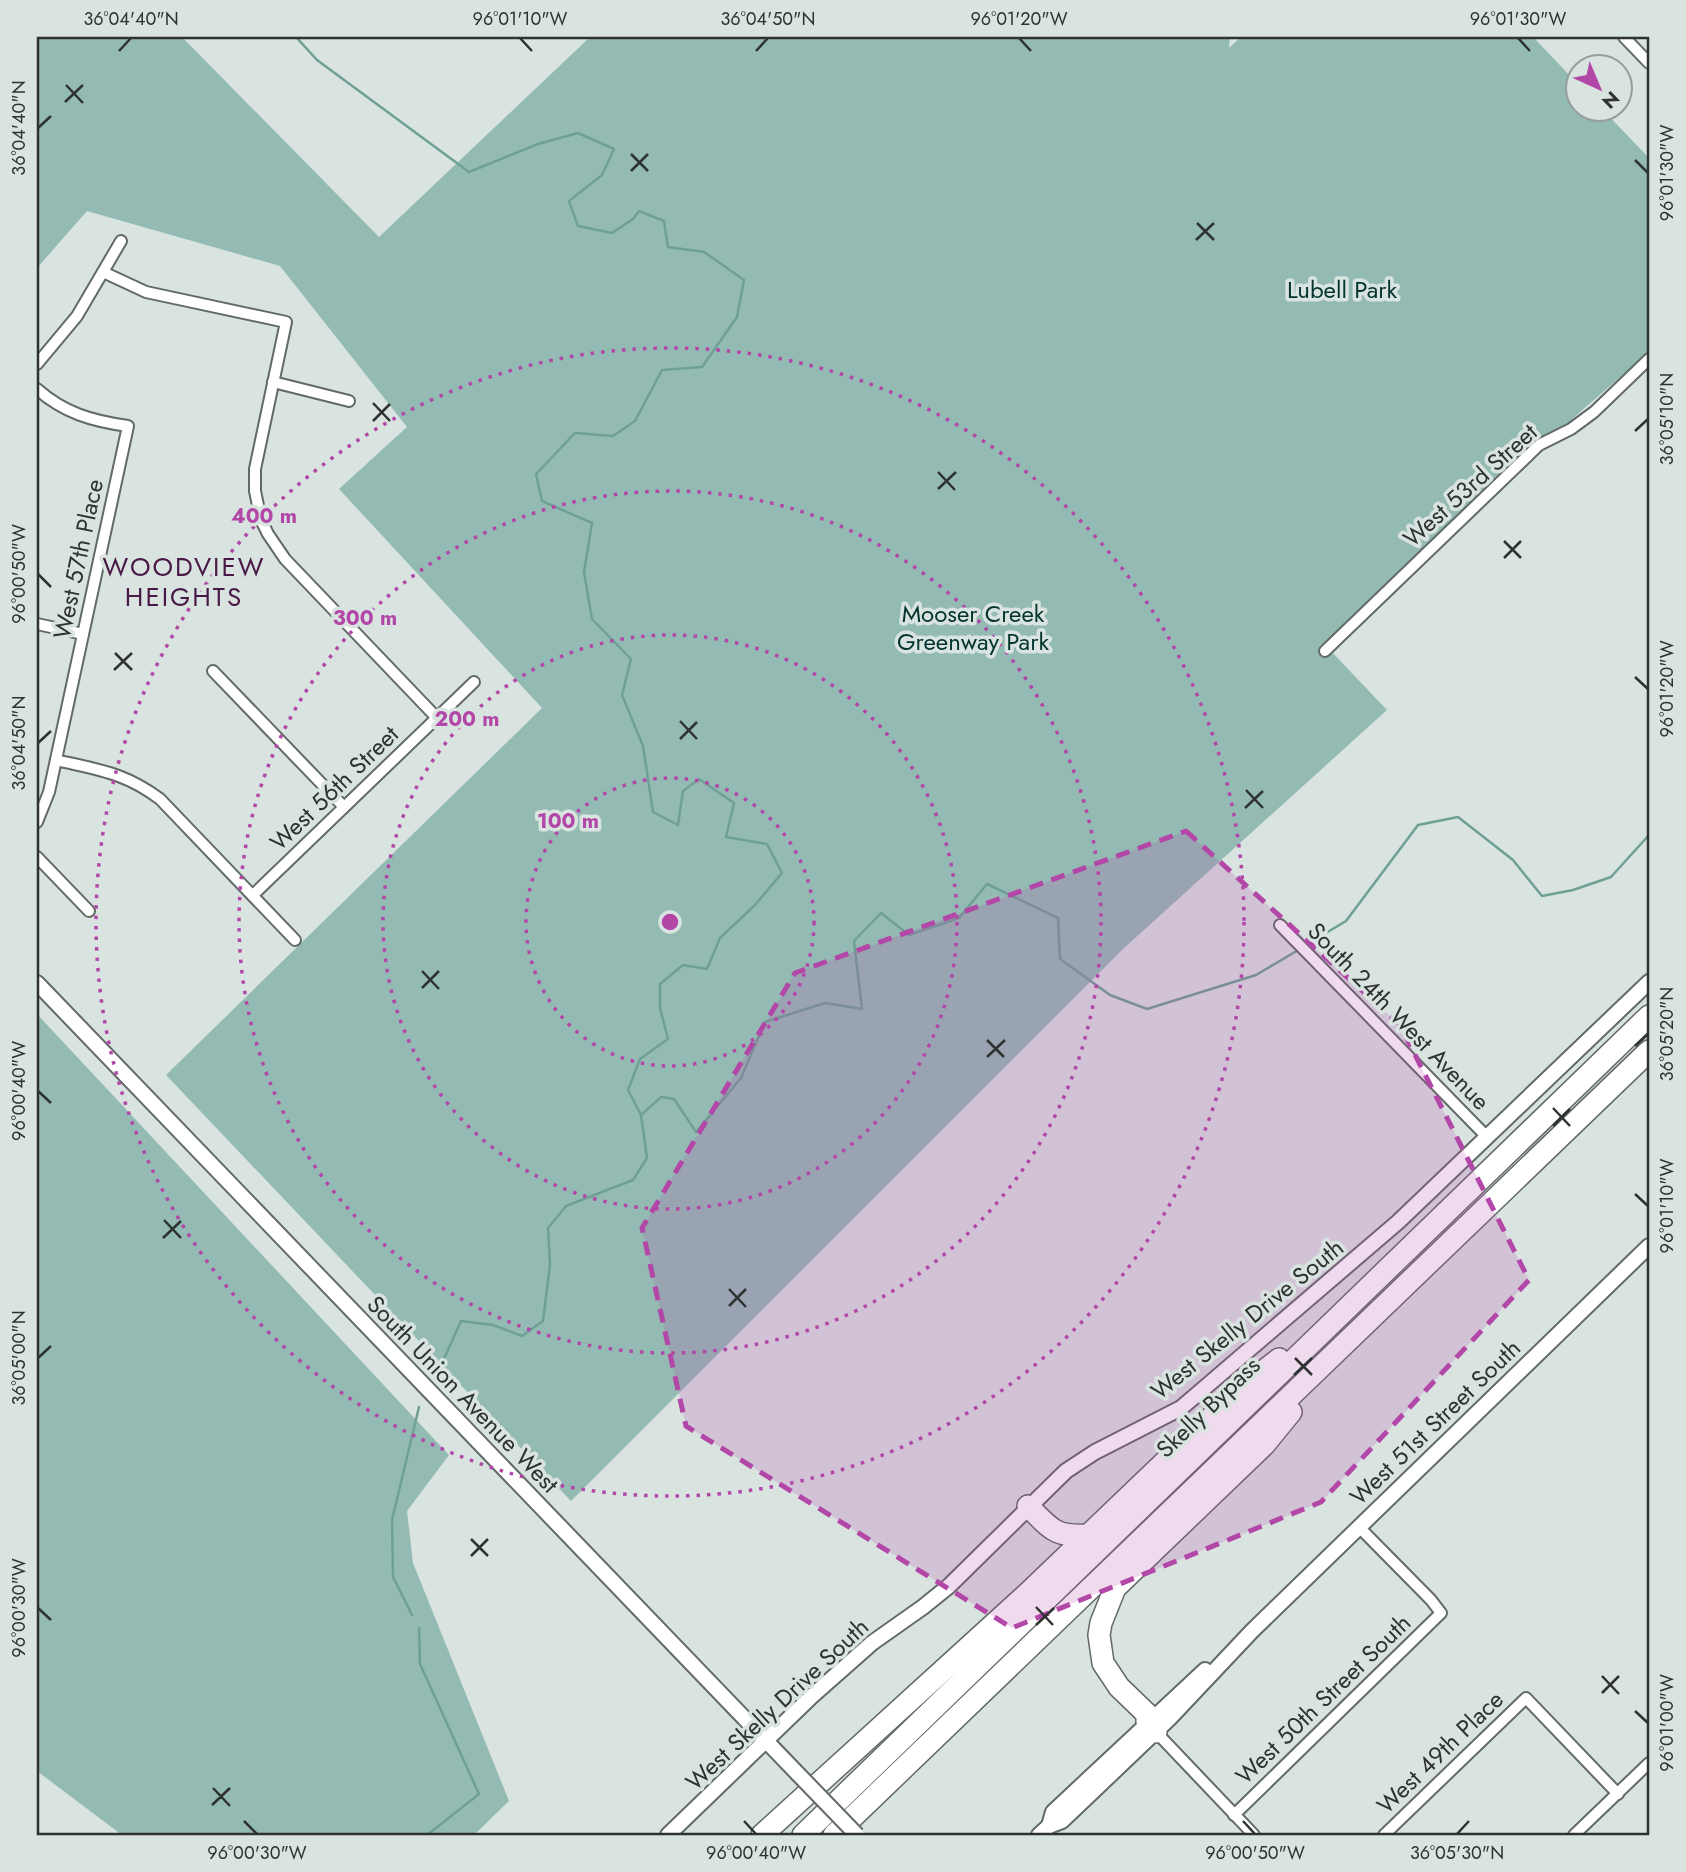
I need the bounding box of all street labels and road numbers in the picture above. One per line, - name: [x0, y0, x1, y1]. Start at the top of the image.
- street label: West 53rd Street: [1395, 415, 1545, 555]
- street label: West 57th Place: [44, 476, 112, 642]
- street label: West 56th Street: [262, 717, 406, 859]
- street label: South 24th West Avenue: [1300, 914, 1498, 1118]
- street label: West Skelly Drive South: [1143, 1230, 1351, 1408]
- street label: South Union Avenue West: [359, 1287, 567, 1501]
- street label: West 51st Street South: [1342, 1331, 1528, 1513]
- street label: Skelly Bypass: [1148, 1348, 1268, 1466]
- street label: West 50th Street South: [1227, 1606, 1419, 1792]
- street label: West Skelly Drive South: [678, 1610, 876, 1798]
- street label: West 49th Place: [1369, 1682, 1511, 1822]

